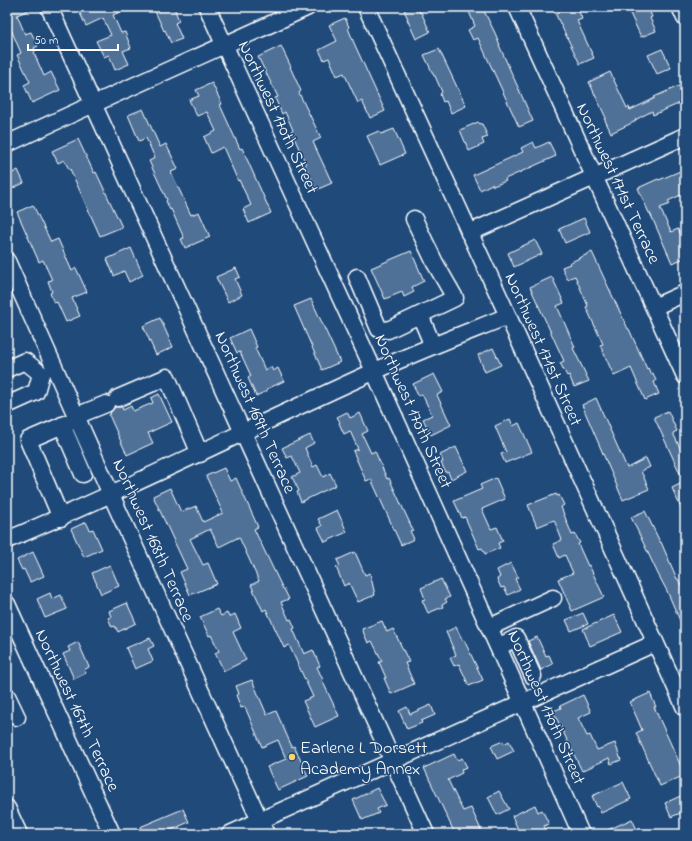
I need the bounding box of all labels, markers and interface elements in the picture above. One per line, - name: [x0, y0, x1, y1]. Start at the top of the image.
- scale bar: [28, 26, 118, 52]
- text: 50 m: [34, 32, 58, 50]
- street label: Northwest 170th Street: [230, 37, 324, 199]
- street label: Northwest 171st Terrace: [568, 99, 666, 270]
- street label: Northwest 171st Street: [497, 269, 588, 431]
- street label: Northwest 169th Terrace: [207, 328, 302, 499]
- street label: Northwest 170th Street: [366, 330, 458, 493]
- street label: Northwest 168th Terrace: [104, 455, 200, 627]
- street label: Northwest 167th Terrace: [27, 625, 126, 797]
- street label: Northwest 170th Street: [499, 626, 591, 789]
- place label: Earlene L Dorsett Academy Annex: [300, 736, 427, 783]
- marker: Earlene L Dorsett Academy Annex: [287, 752, 297, 762]

